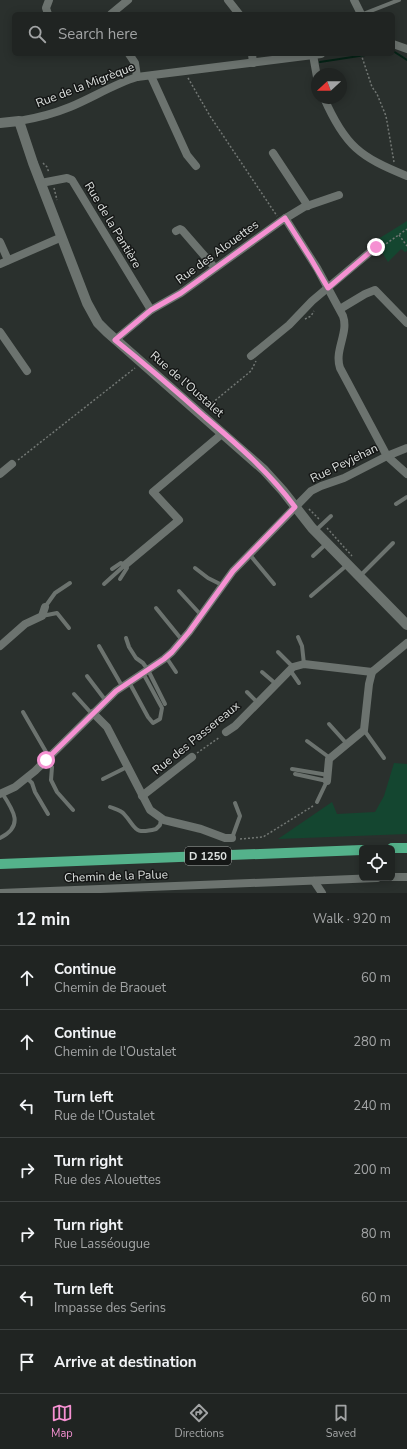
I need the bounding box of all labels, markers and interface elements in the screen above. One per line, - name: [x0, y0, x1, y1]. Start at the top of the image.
- search box: [12, 12, 395, 56]
- icon: search: [26, 23, 48, 45]
- text: Search here: [58, 24, 138, 44]
- street label: Rue de la Migrèque: [33, 59, 137, 111]
- north arrow: [311, 68, 347, 104]
- street label: Rue de la Pantière: [81, 179, 145, 271]
- street label: Rue des Alouettes: [172, 216, 262, 288]
- route end: [367, 238, 385, 256]
- street label: Rue de l'Oustalet: [147, 348, 228, 421]
- street label: Rue Peyjehan: [308, 440, 380, 486]
- street label: Rue des Passereaux: [149, 697, 244, 778]
- route start: [37, 751, 55, 769]
- map controls: [359, 845, 395, 881]
- button: locate: [359, 845, 395, 881]
- road number: D 1250: [185, 847, 231, 865]
- street label: Chemin de la Palue: [64, 866, 168, 886]
- text: 12 min: [16, 908, 70, 931]
- text: Walk · 920 m: [313, 910, 391, 928]
- text: Continue: [54, 959, 116, 979]
- icon: ahead: [16, 967, 38, 989]
- text: 60 m: [361, 969, 391, 987]
- text: Chemin de Braouet: [54, 979, 166, 997]
- text: Continue: [54, 1023, 116, 1043]
- icon: ahead: [16, 1031, 38, 1053]
- text: 280 m: [353, 1033, 391, 1051]
- text: Chemin de l'Oustalet: [54, 1043, 176, 1061]
- text: Turn left: [54, 1087, 113, 1107]
- icon: left: [16, 1095, 38, 1117]
- text: 240 m: [353, 1097, 391, 1115]
- text: Rue de l'Oustalet: [54, 1107, 154, 1125]
- text: Turn right: [54, 1151, 123, 1171]
- icon: right: [16, 1159, 38, 1181]
- text: 200 m: [353, 1161, 391, 1179]
- text: Rue des Alouettes: [54, 1171, 161, 1189]
- text: Turn right: [54, 1215, 123, 1235]
- icon: right: [16, 1223, 38, 1245]
- text: 80 m: [361, 1225, 391, 1243]
- text: Rue Lasséougue: [54, 1235, 150, 1253]
- text: Turn left: [54, 1279, 113, 1299]
- icon: left: [16, 1287, 38, 1309]
- text: 60 m: [361, 1289, 391, 1307]
- text: Impasse des Serins: [54, 1299, 166, 1317]
- icon: arrive: [16, 1351, 38, 1373]
- text: Arrive at destination: [54, 1352, 197, 1372]
- tab: Map: [51, 1402, 73, 1441]
- tab: Directions: [175, 1402, 224, 1441]
- tab: Saved: [326, 1402, 356, 1441]

